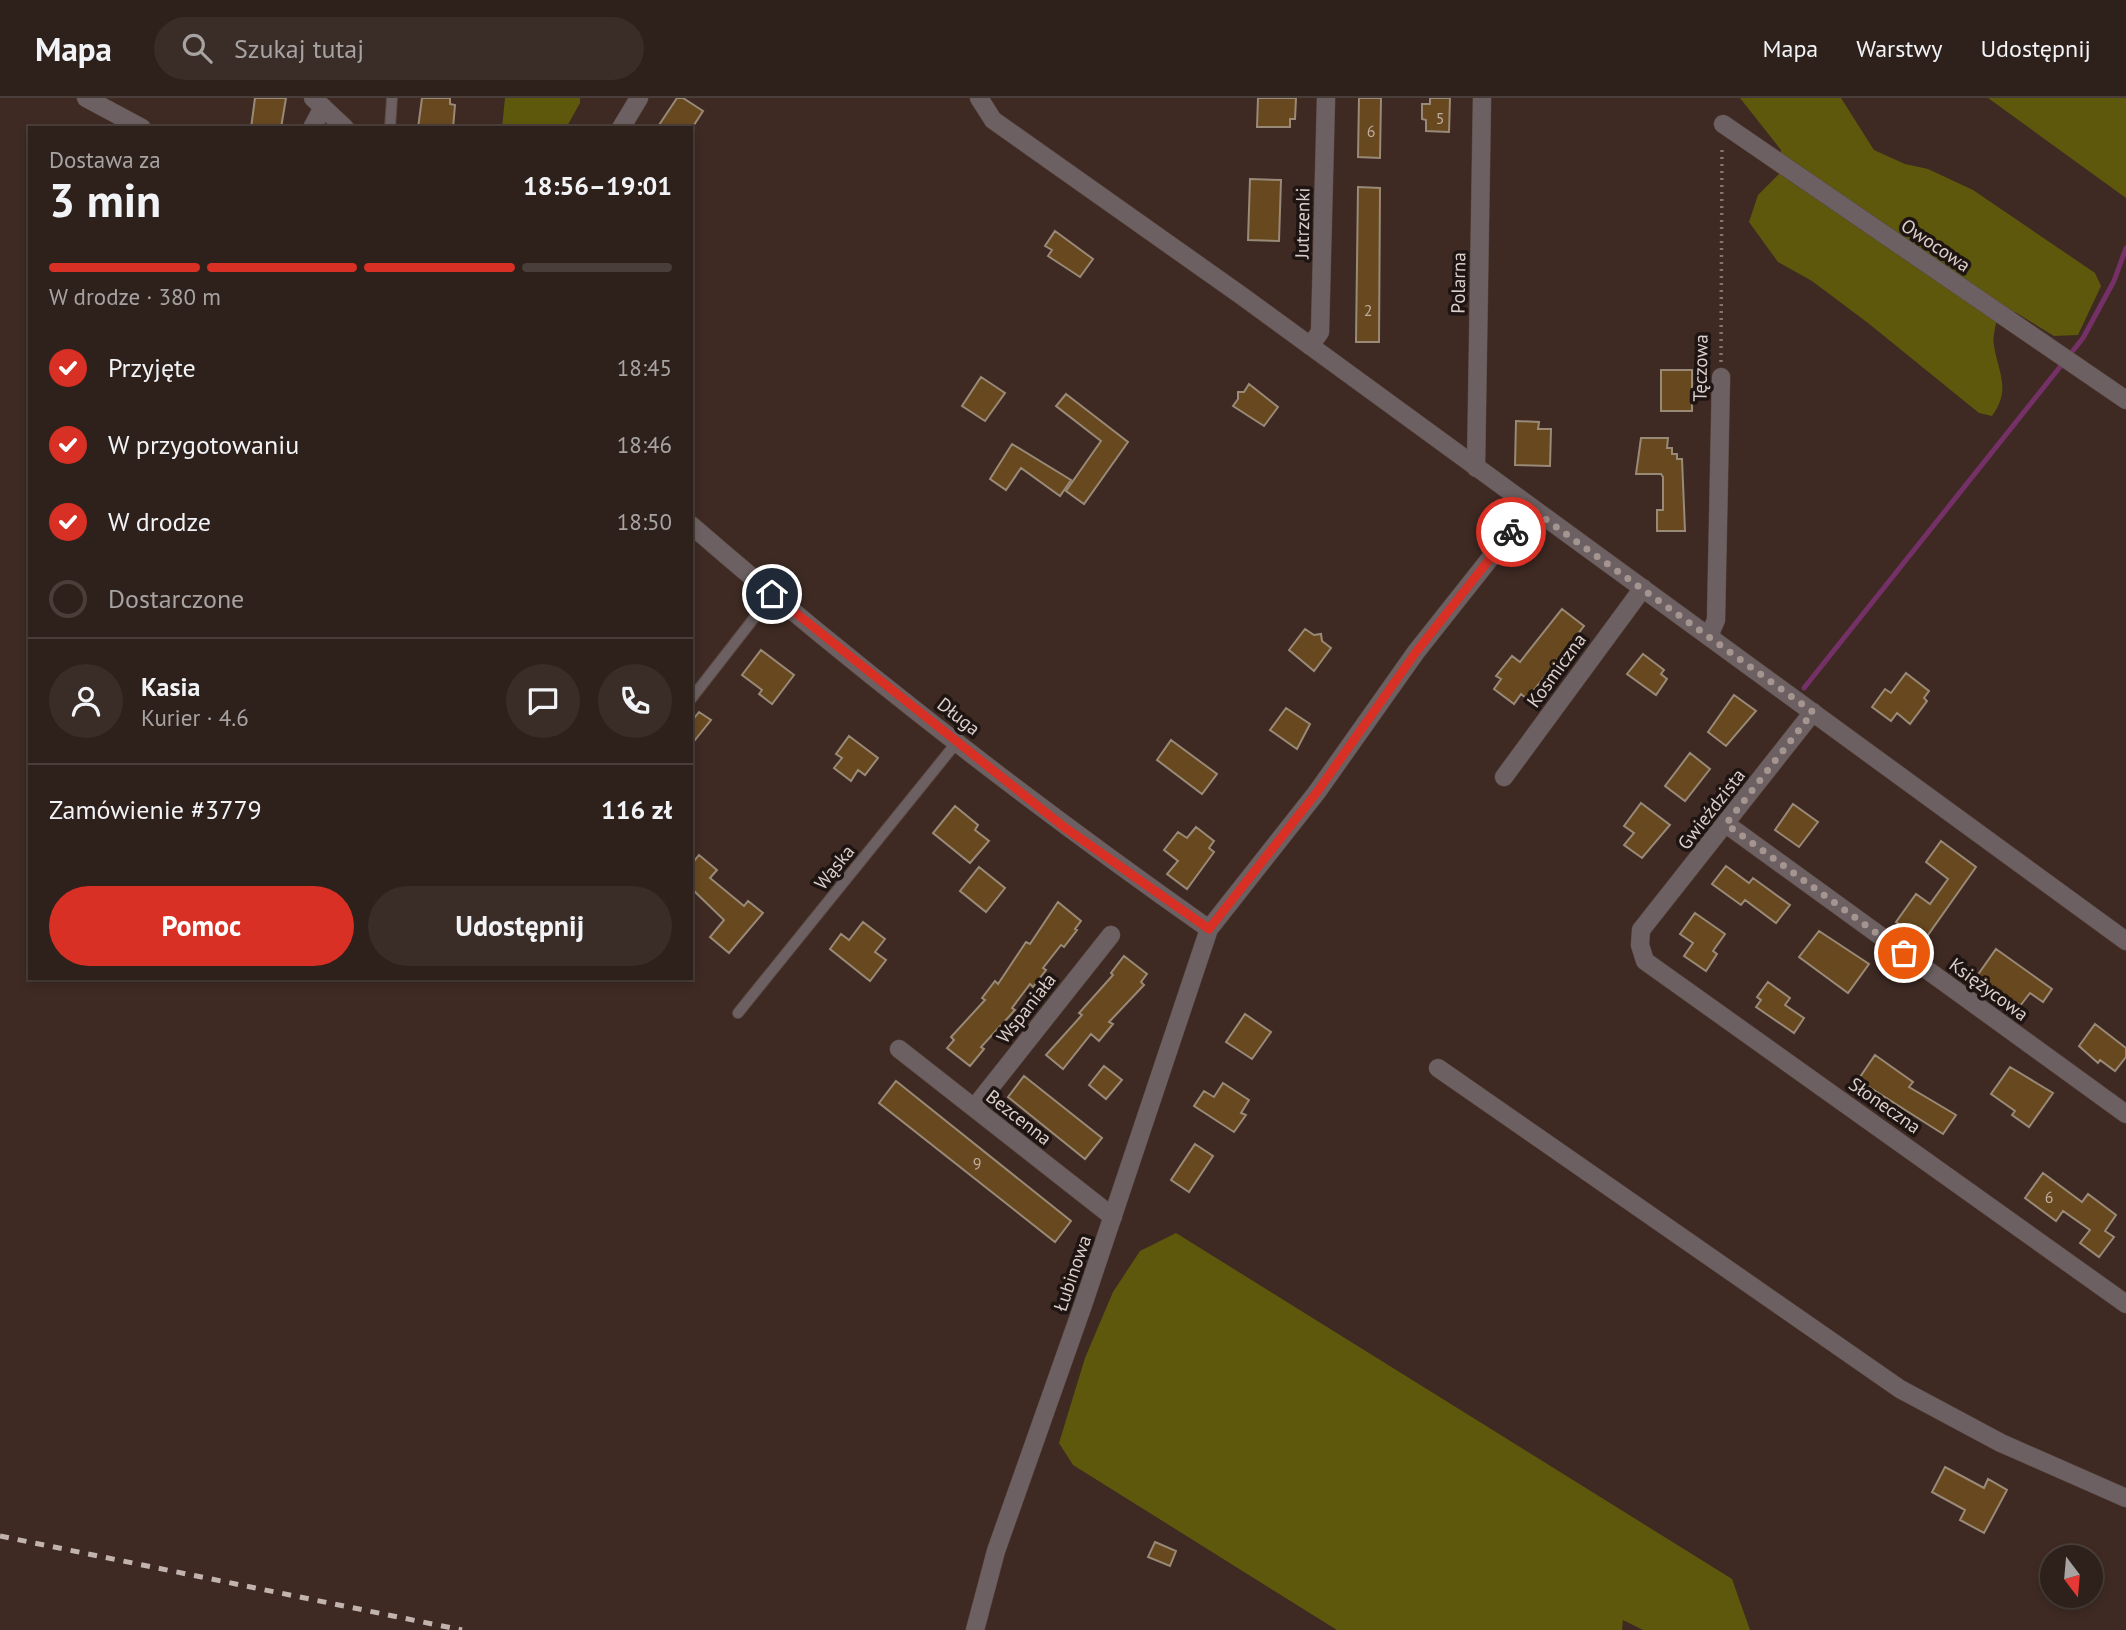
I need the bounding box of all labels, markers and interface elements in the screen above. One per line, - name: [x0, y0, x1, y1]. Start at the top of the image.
- search box: [154, 17, 644, 80]
- text: Mapa: [35, 27, 112, 70]
- icon: search: [178, 29, 216, 67]
- text: Szukaj tutaj: [234, 32, 364, 65]
- text: Mapa: [1763, 33, 1818, 64]
- text: Warstwy: [1856, 33, 1942, 64]
- text: Udostępnij: [1980, 33, 2091, 64]
- house number: 5: [1436, 108, 1444, 128]
- house number: 6: [1367, 121, 1375, 141]
- text: Dostawa za: [49, 145, 161, 174]
- text: 18:56–19:01: [523, 169, 672, 202]
- text: 3 min: [49, 170, 161, 230]
- street label: Jutrzenki: [1289, 187, 1315, 260]
- street label: Owocowa: [1897, 213, 1975, 277]
- street label: Polarna: [1445, 252, 1471, 314]
- text: W drodze · 380 m: [49, 282, 221, 311]
- house number: 2: [1364, 300, 1372, 320]
- street label: Tęczowa: [1687, 334, 1713, 402]
- icon: check: [49, 349, 87, 387]
- text: Przyjęte: [108, 351, 196, 384]
- text: 18:45: [617, 353, 672, 382]
- icon: check: [49, 426, 87, 464]
- text: W przygotowaniu: [108, 428, 299, 461]
- text: 18:46: [617, 430, 672, 459]
- courier: [1476, 497, 1546, 567]
- icon: check: [49, 503, 87, 541]
- text: W drodze: [108, 505, 211, 538]
- text: 18:50: [617, 507, 672, 536]
- icon: bike: [1492, 513, 1530, 551]
- pin: [742, 564, 802, 624]
- icon: home: [753, 575, 791, 613]
- text: Dostarczone: [108, 582, 244, 615]
- street label: Kosmiczna: [1521, 628, 1591, 712]
- button: person: [49, 664, 123, 738]
- button: chat: [506, 664, 580, 738]
- button: phone: [598, 664, 672, 738]
- text: Kasia: [141, 670, 200, 703]
- street label: Długa: [933, 692, 985, 740]
- text: Kurier · 4.6: [141, 703, 249, 732]
- street label: Gwieździsta: [1672, 764, 1750, 854]
- text: Zamówienie #3779: [49, 793, 262, 826]
- text: 116 zł: [601, 793, 672, 826]
- street label: Wąska: [809, 840, 859, 894]
- button: Pomoc: [49, 886, 354, 966]
- button: Udostępnij: [368, 886, 672, 966]
- pin: [1874, 923, 1934, 983]
- icon: bag: [1885, 934, 1923, 972]
- street label: Księżycowa: [1945, 952, 2033, 1026]
- street label: Wspaniała: [991, 968, 1061, 1048]
- street label: Słoneczna: [1844, 1072, 1926, 1138]
- street label: Bezcenna: [981, 1084, 1057, 1150]
- house number: 9: [973, 1153, 981, 1173]
- house number: 6: [2045, 1187, 2053, 1207]
- street label: Łubinowa: [1048, 1232, 1096, 1314]
- north arrow: [2040, 1545, 2104, 1608]
- map controls: [2040, 1545, 2103, 1608]

